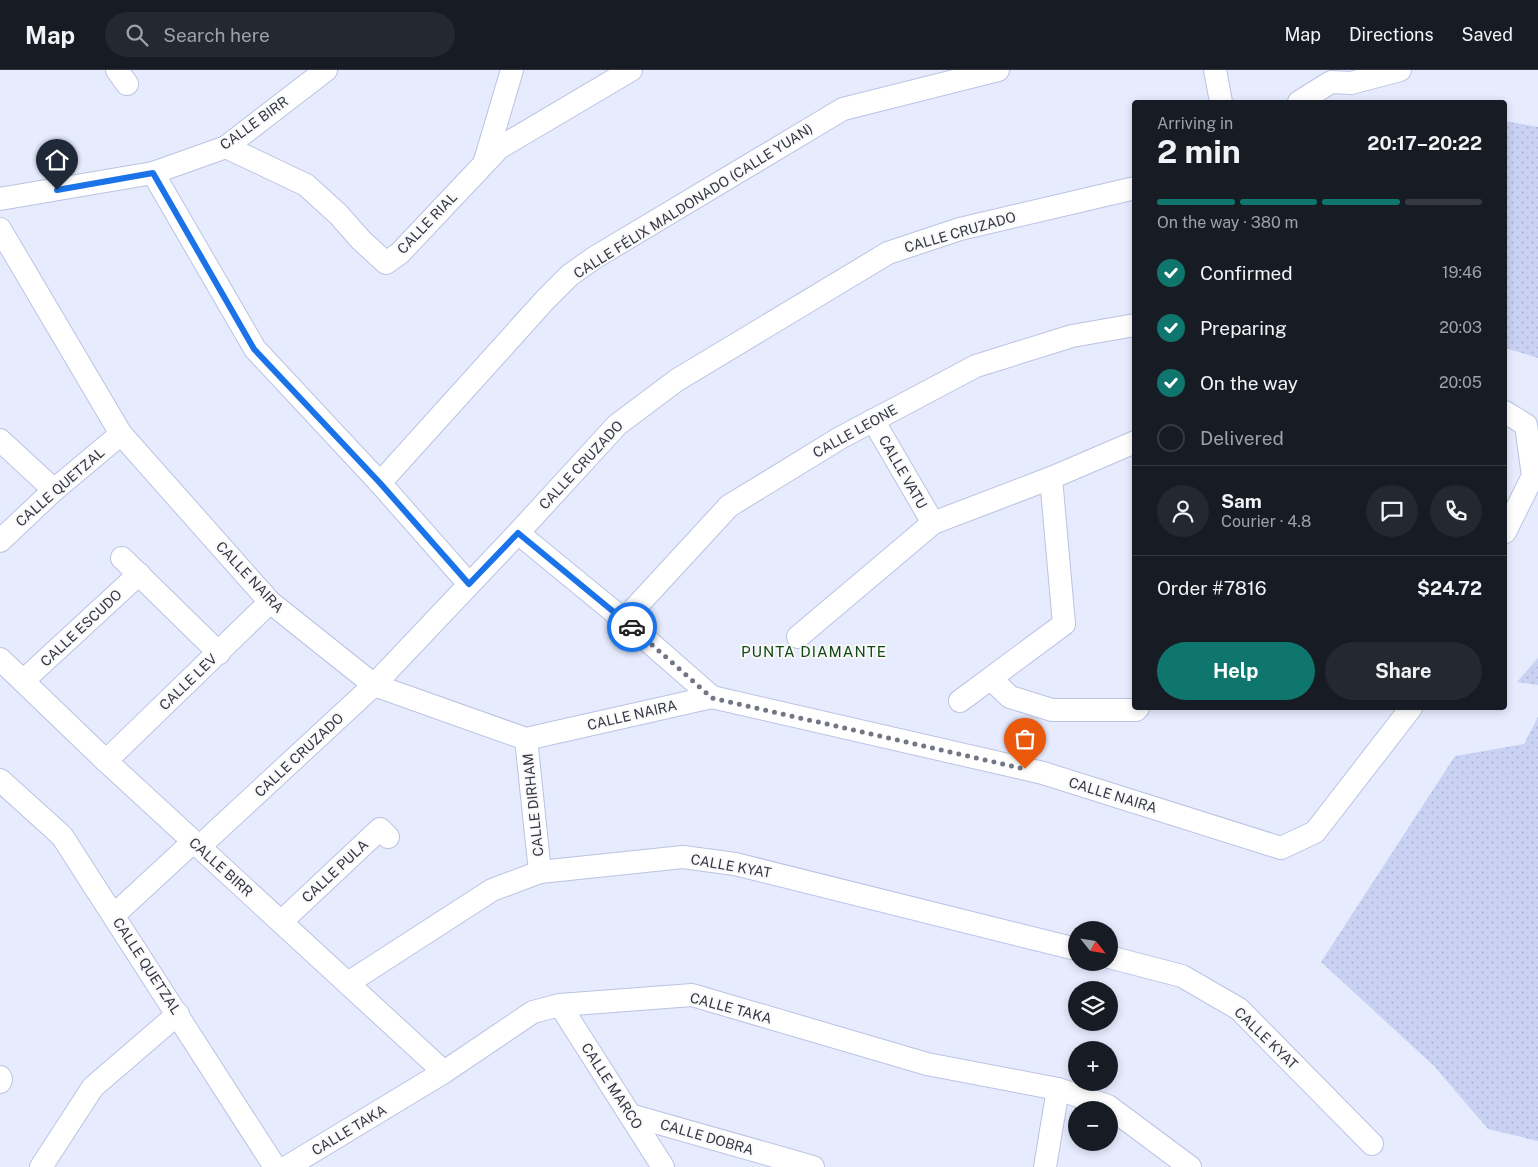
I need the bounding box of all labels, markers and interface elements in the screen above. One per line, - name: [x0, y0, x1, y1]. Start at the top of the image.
- search box: [105, 12, 455, 57]
- text: Map: [25, 21, 75, 49]
- icon: search: [123, 21, 151, 49]
- text: Search here: [163, 24, 270, 46]
- text: Map: [1284, 24, 1321, 45]
- text: Directions: [1349, 24, 1434, 45]
- text: Saved: [1462, 24, 1513, 45]
- street label: CALLE BIRR: [217, 93, 291, 153]
- text: Arriving in: [1157, 114, 1233, 133]
- street label: CALLE FÉLIX MALDONADO (CALLE YUAN): [570, 120, 815, 282]
- text: 20:17–20:22: [1367, 132, 1482, 154]
- text: 2 min: [1157, 133, 1241, 170]
- pin: [36, 139, 78, 190]
- icon: home: [43, 146, 71, 174]
- street label: CALLE RIAL: [394, 189, 460, 257]
- street label: CALLE CRUZADO: [902, 208, 1018, 256]
- text: On the way · 380 m: [1157, 213, 1298, 232]
- icon: check: [1157, 259, 1185, 287]
- text: Confirmed: [1200, 262, 1293, 284]
- text: 19:46: [1442, 263, 1482, 282]
- icon: check: [1157, 314, 1185, 342]
- text: Preparing: [1200, 317, 1287, 339]
- text: 20:03: [1439, 318, 1482, 337]
- icon: check: [1157, 369, 1185, 397]
- text: On the way: [1200, 372, 1298, 394]
- text: 20:05: [1439, 373, 1482, 392]
- street label: CALLE LEONE: [810, 401, 900, 461]
- street label: CALLE CRUZADO: [536, 417, 626, 513]
- text: Delivered: [1200, 427, 1284, 449]
- street label: CALLE VATU: [876, 433, 930, 511]
- street label: CALLE QUETZAL: [12, 444, 108, 530]
- button: person: [1157, 485, 1209, 537]
- button: chat: [1366, 485, 1418, 537]
- button: phone: [1430, 485, 1482, 537]
- text: Sam: [1221, 490, 1262, 512]
- text: Courier · 4.8: [1221, 512, 1311, 531]
- street label: CALLE NAIRA: [213, 538, 287, 616]
- text: Order #7816: [1157, 577, 1267, 599]
- text: $24.72: [1417, 577, 1482, 599]
- street label: CALLE ESCUDO: [37, 586, 125, 670]
- courier: [607, 602, 657, 652]
- icon: car: [618, 613, 646, 641]
- button: Help: [1157, 642, 1315, 700]
- button: Share: [1325, 642, 1482, 700]
- district label: PUNTA DIAMANTE: [741, 643, 887, 660]
- street label: CALLE LEV: [156, 650, 221, 713]
- street label: CALLE NAIRA: [586, 697, 678, 733]
- street label: CALLE CRUZADO: [251, 710, 347, 800]
- pin: [1004, 718, 1046, 769]
- icon: bag: [1011, 725, 1039, 753]
- street label: CALLE DIRHAM: [520, 753, 546, 857]
- street label: CALLE NAIRA: [1067, 774, 1159, 816]
- street label: CALLE BIRR: [186, 834, 256, 900]
- street label: CALLE PULA: [299, 836, 371, 906]
- street label: CALLE KYAT: [689, 851, 773, 881]
- street label: CALLE QUETZAL: [110, 915, 184, 1017]
- north arrow: [1068, 921, 1118, 971]
- map controls: [1068, 921, 1118, 1151]
- button: layers: [1068, 981, 1118, 1031]
- street label: CALLE TAKA: [688, 989, 774, 1027]
- street label: CALLE KYAT: [1231, 1004, 1301, 1072]
- street label: CALLE MARCO: [578, 1040, 646, 1132]
- button: +: [1068, 1041, 1118, 1091]
- street label: CALLE TAKA: [309, 1101, 389, 1159]
- button: −: [1068, 1101, 1118, 1151]
- street label: CALLE DOBRA: [658, 1116, 756, 1158]

